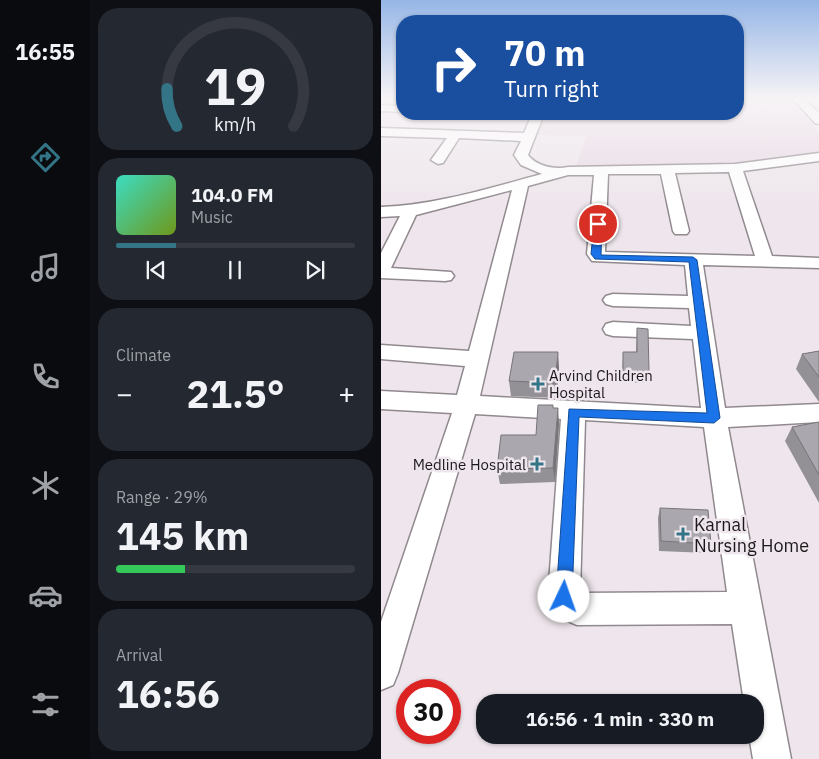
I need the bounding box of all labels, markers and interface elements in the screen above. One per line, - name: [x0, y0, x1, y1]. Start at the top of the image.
- text: 70 m: [504, 30, 586, 76]
- icon: right: [421, 35, 486, 100]
- text: 16:55: [15, 37, 75, 66]
- text: 19: [204, 52, 267, 119]
- text: Turn right: [504, 74, 599, 103]
- text: km/h: [215, 113, 257, 136]
- icon: directions: [28, 140, 63, 175]
- text: 104.0 FM: [191, 183, 274, 207]
- pin: [577, 203, 619, 245]
- text: Music: [191, 207, 233, 227]
- icon: arrive: [584, 210, 612, 238]
- icon: music: [28, 250, 63, 285]
- icon: previous: [142, 256, 170, 284]
- icon: pause: [221, 256, 249, 284]
- icon: next: [301, 256, 329, 284]
- text: Climate: [116, 345, 171, 365]
- icon: phone: [28, 359, 63, 394]
- place label: Arvind Children Hospital: [549, 366, 653, 402]
- text: 21.5°: [186, 369, 285, 418]
- text: −: [116, 375, 133, 412]
- text: +: [338, 375, 355, 412]
- marker: Arvind Children Hospital: [531, 377, 545, 391]
- place label: Medline Hospital: [413, 455, 526, 474]
- marker: Medline Hospital: [530, 457, 544, 471]
- icon: climate: [28, 468, 63, 503]
- text: Range · 29%: [116, 487, 208, 507]
- text: 145 km: [116, 511, 249, 560]
- place label: Karnal Nursing Home: [694, 513, 809, 557]
- marker: Karnal Nursing Home: [676, 527, 690, 541]
- position arrow: [537, 570, 589, 622]
- icon: car: [28, 578, 63, 613]
- text: Arrival: [116, 645, 163, 665]
- text: 16:56: [116, 669, 220, 718]
- speed limit sign: 30: [396, 679, 461, 744]
- icon: filters: [28, 687, 63, 722]
- text: 16:56 · 1 min · 330 m: [526, 707, 714, 731]

